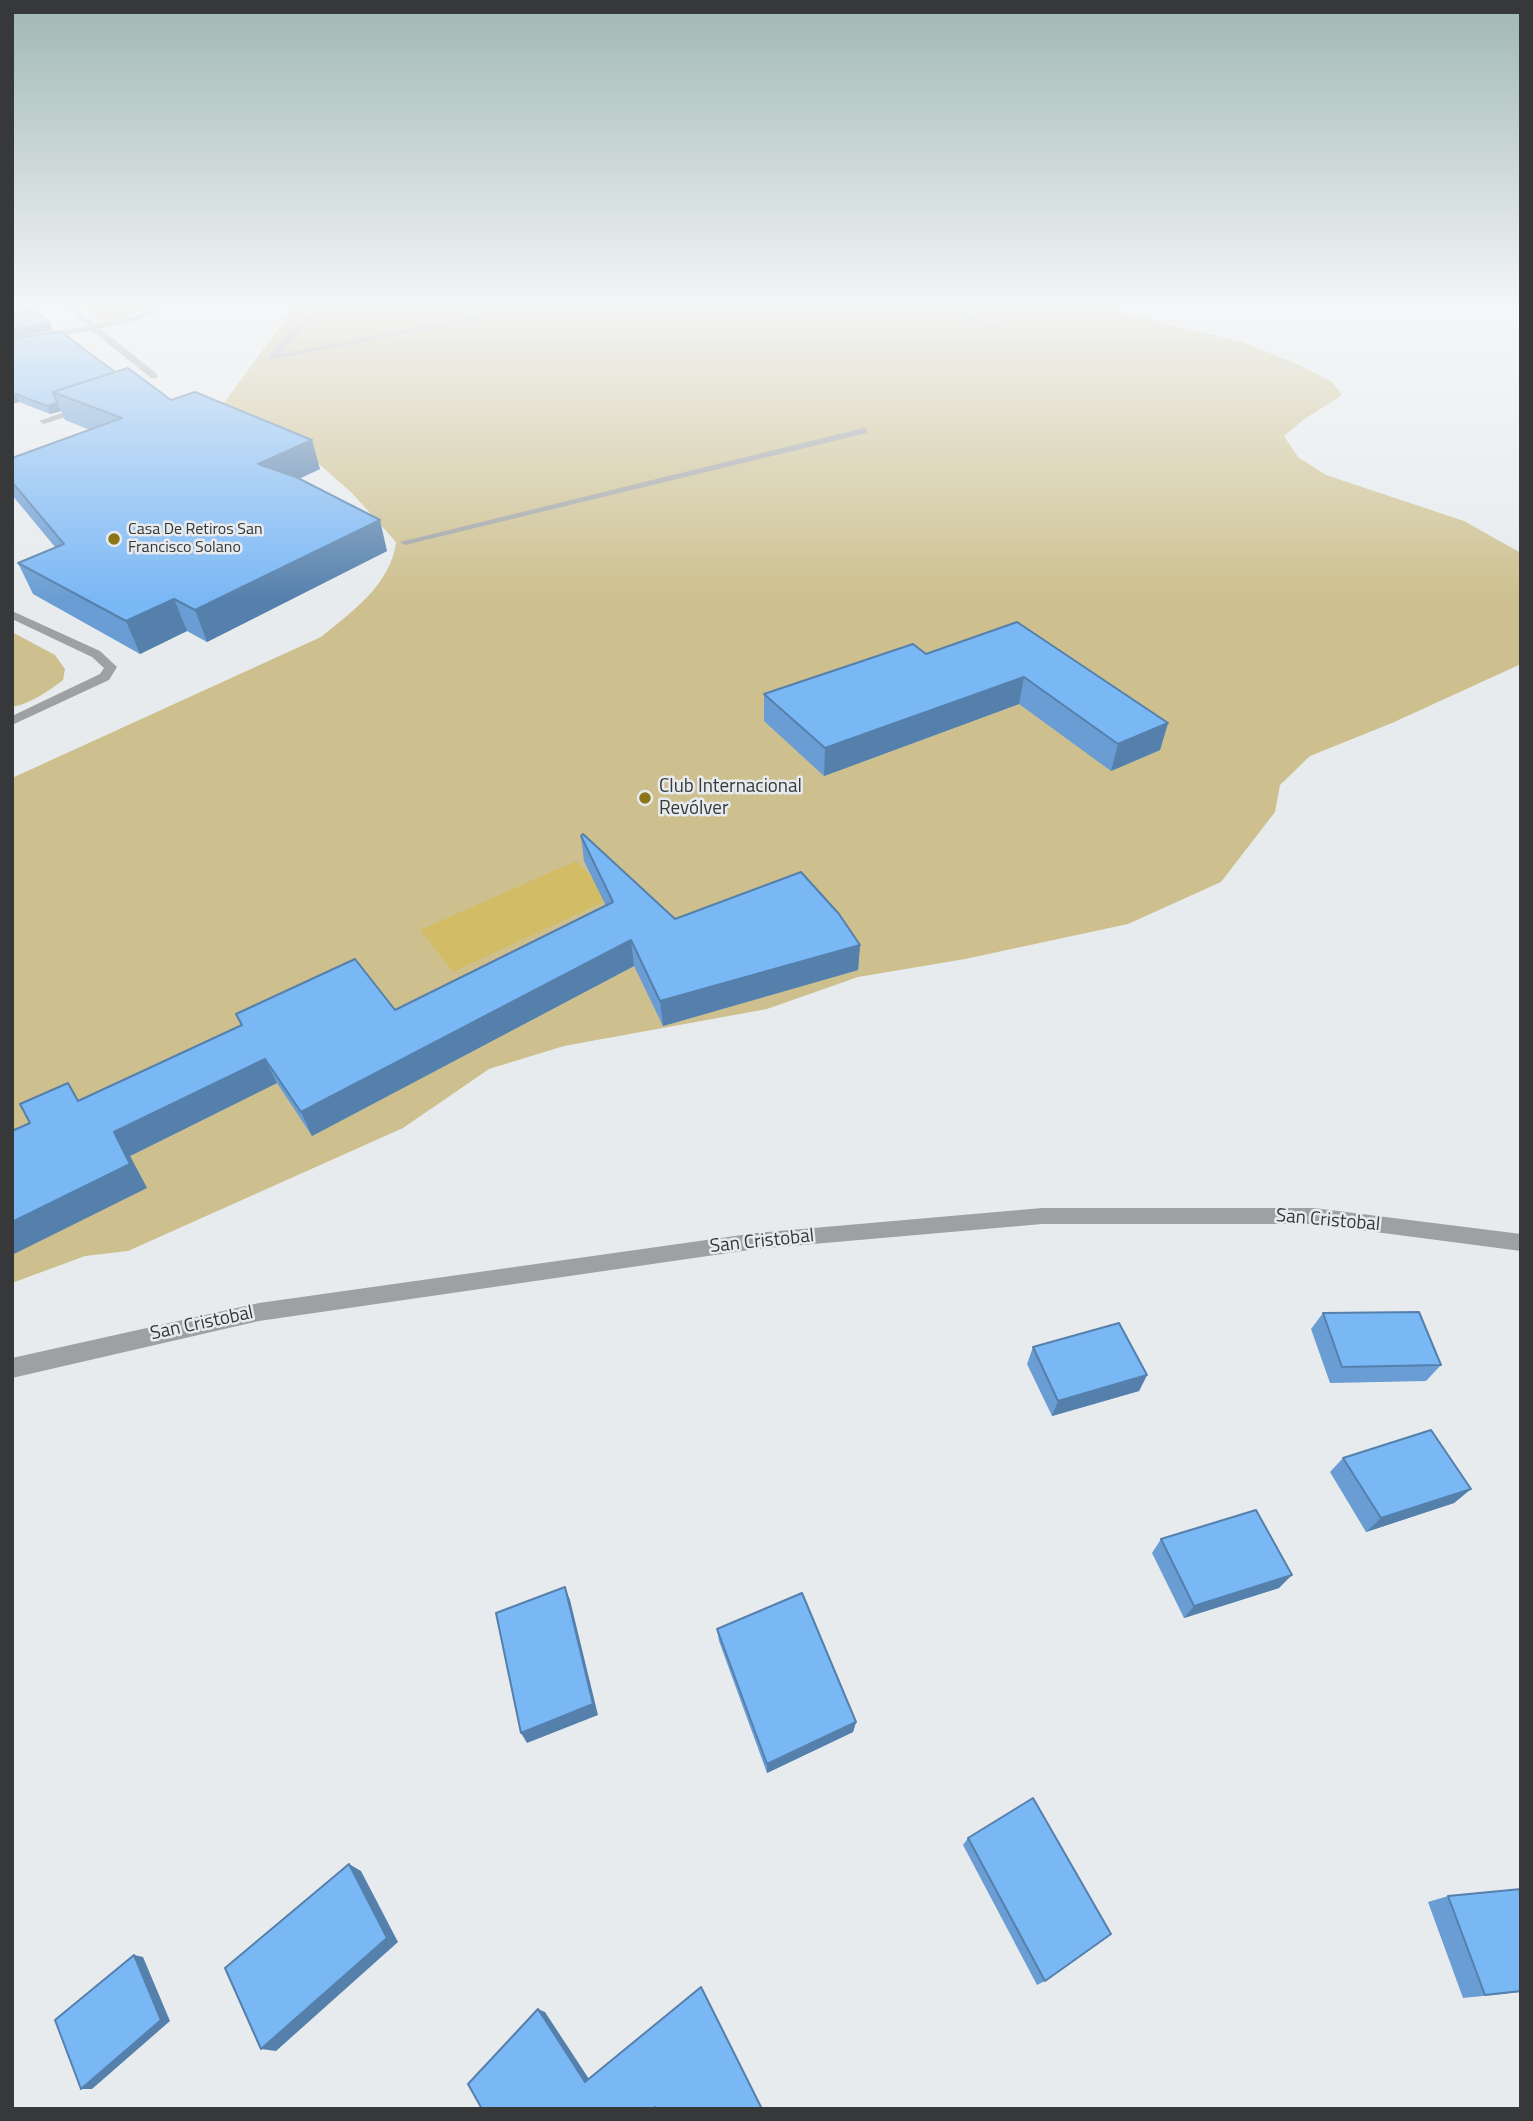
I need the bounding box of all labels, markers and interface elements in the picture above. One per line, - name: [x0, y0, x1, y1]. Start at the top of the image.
- place label: Casa De Retiros San Francisco Solano: [128, 520, 263, 558]
- marker: Casa De Retiros San Francisco Solano: [106, 531, 122, 547]
- place label: Club Internacional Revólver: [659, 776, 802, 820]
- marker: Club Internacional Revólver: [637, 790, 653, 806]
- street label: San Cristobal: [1275, 1205, 1381, 1237]
- street label: San Cristobal: [709, 1225, 815, 1259]
- street label: San Cristobal: [148, 1302, 256, 1346]

